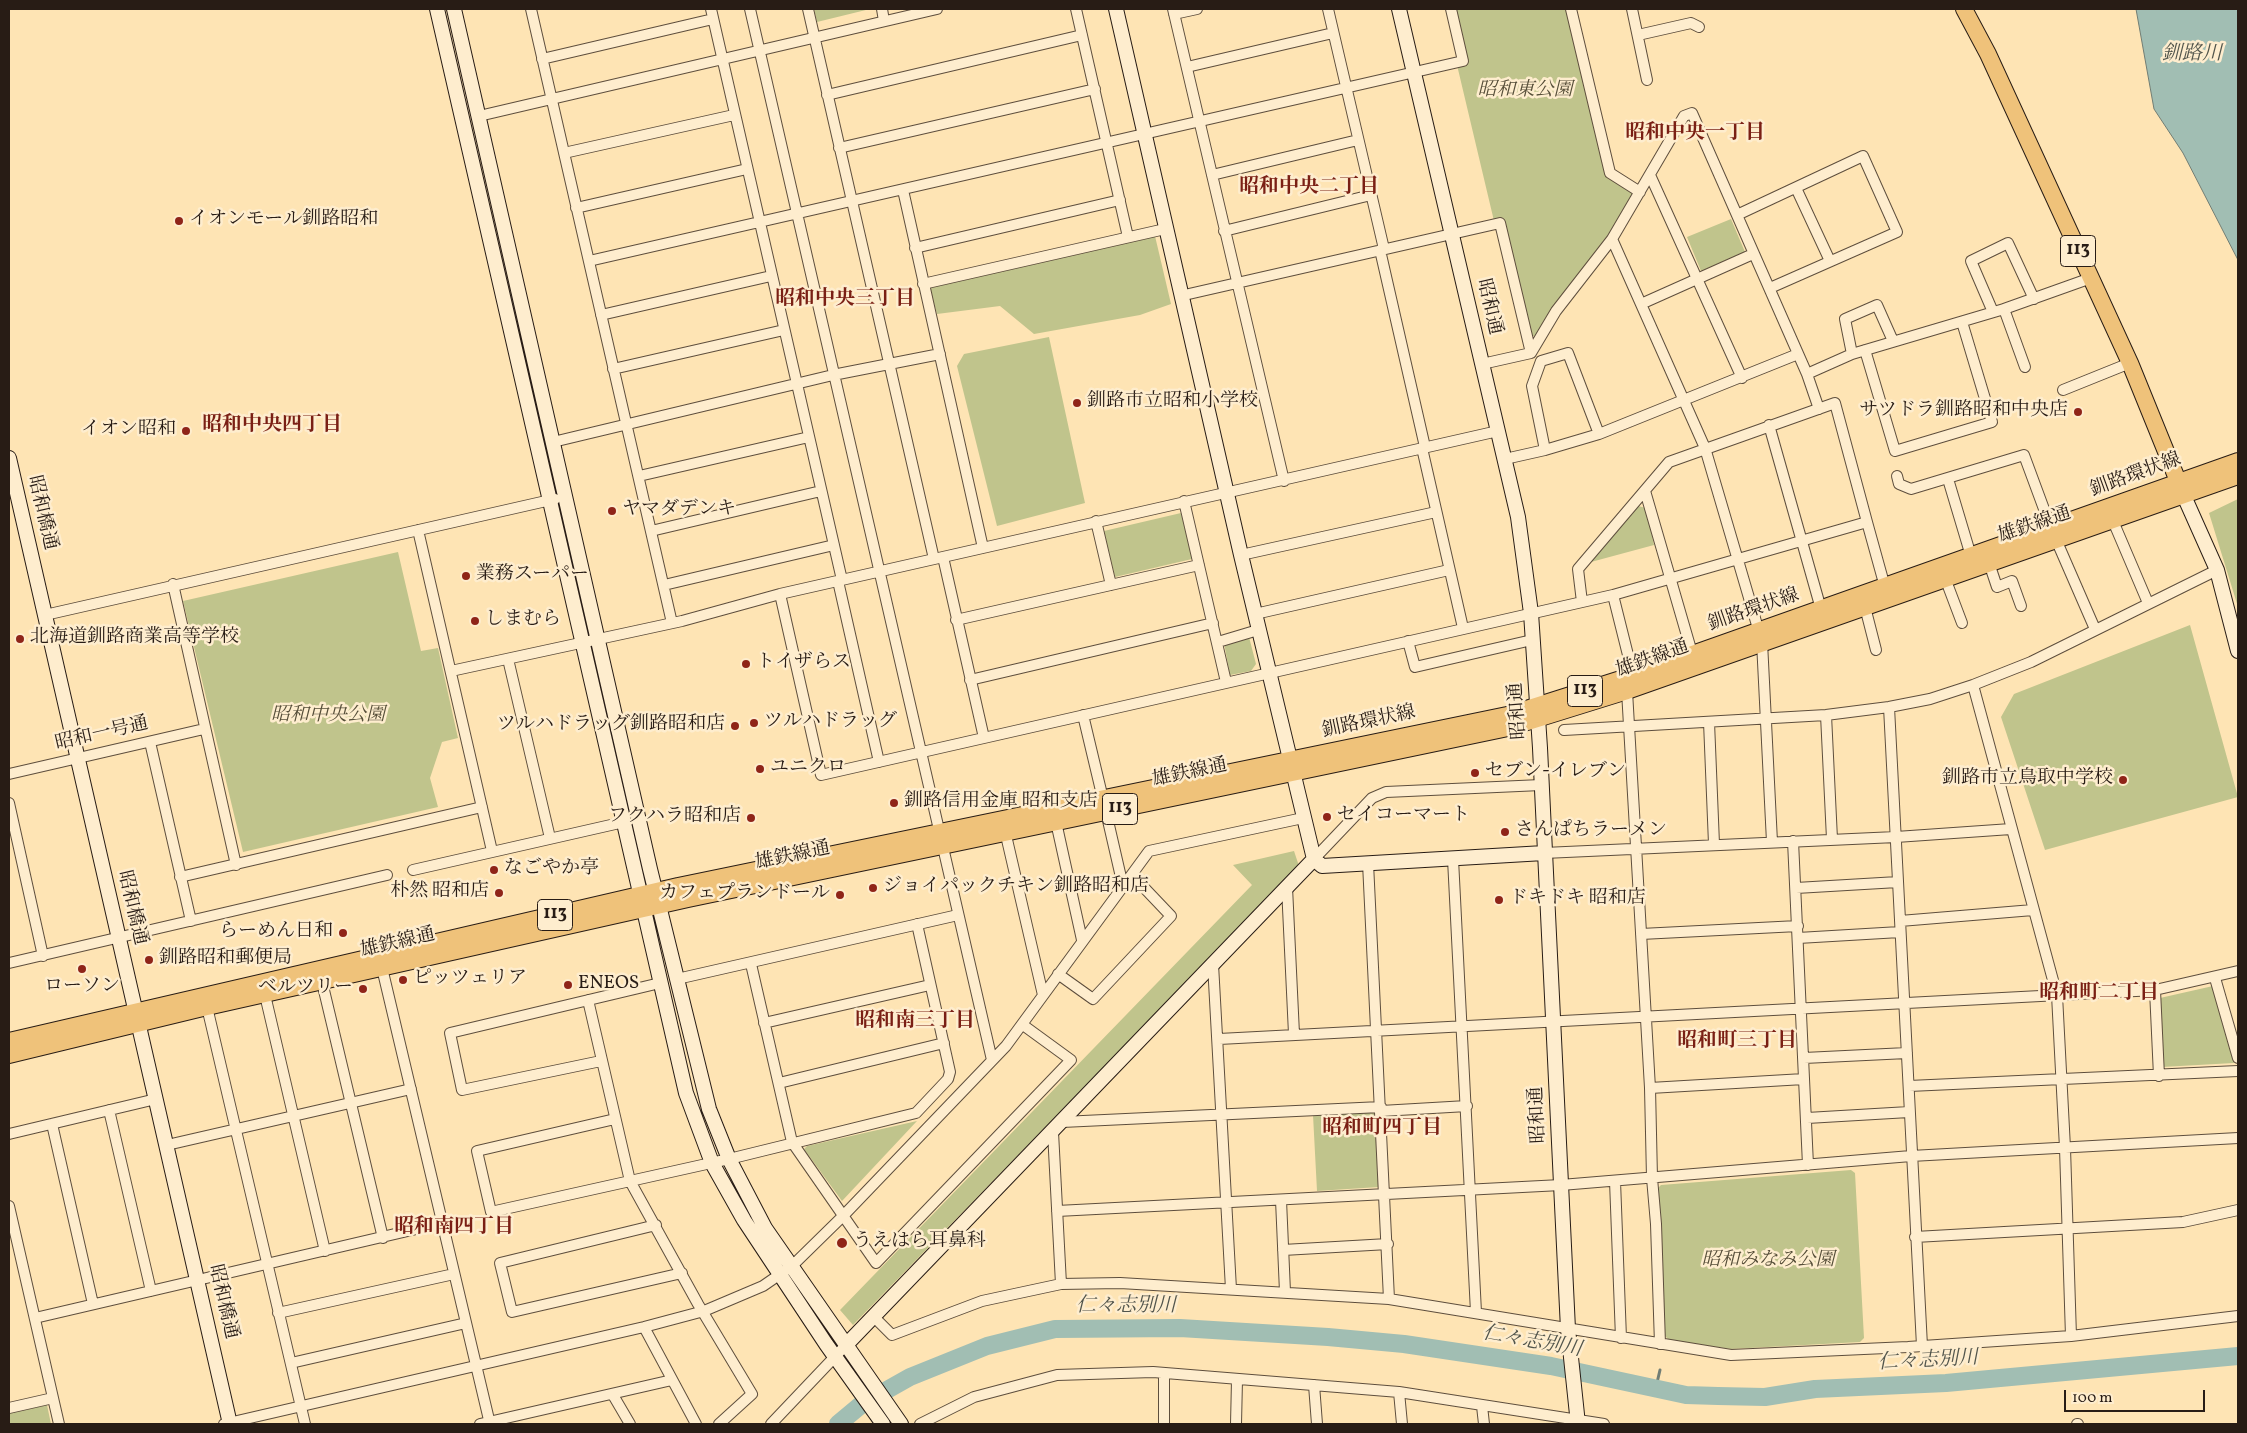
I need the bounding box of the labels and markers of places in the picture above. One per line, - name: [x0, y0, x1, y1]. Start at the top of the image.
- place label: イオンモール釧路昭和: [189, 210, 378, 232]
- marker: イオンモール釧路昭和: [173, 215, 185, 227]
- place label: 釧路市立昭和小学校: [1087, 392, 1258, 414]
- marker: 釧路市立昭和小学校: [1071, 397, 1083, 409]
- place label: サツドラ釧路昭和中央店: [1859, 401, 2068, 423]
- marker: サツドラ釧路昭和中央店: [2072, 406, 2084, 418]
- place label: イオン昭和: [81, 420, 176, 442]
- marker: イオン昭和: [180, 425, 192, 437]
- place label: ヤマダデンキ: [622, 500, 736, 522]
- marker: ヤマダデンキ: [606, 505, 618, 517]
- place label: 業務スーパー: [476, 565, 589, 587]
- marker: 業務スーパー: [460, 570, 472, 582]
- place label: しまむら: [485, 610, 561, 632]
- marker: しまむら: [469, 615, 481, 627]
- place label: 北海道釧路商業高等学校: [30, 628, 239, 650]
- marker: 北海道釧路商業高等学校: [14, 633, 26, 645]
- place label: トイザらス: [756, 653, 851, 675]
- marker: トイザらス: [740, 658, 752, 670]
- place label: ツルハドラッグ: [764, 712, 897, 734]
- place label: ツルハドラッグ釧路昭和店: [497, 715, 725, 737]
- marker: ツルハドラッグ: [748, 717, 760, 729]
- marker: ツルハドラッグ釧路昭和店: [729, 720, 741, 732]
- place label: ユニクロ: [770, 758, 846, 780]
- place label: セブン-イレブン: [1485, 762, 1626, 784]
- marker: ユニクロ: [754, 763, 766, 775]
- marker: セブン-イレブン: [1469, 767, 1481, 779]
- place label: 釧路市立鳥取中学校: [1942, 769, 2113, 791]
- marker: 釧路市立鳥取中学校: [2117, 774, 2129, 786]
- place label: 釧路信用金庫 昭和支店: [904, 792, 1098, 814]
- marker: 釧路信用金庫 昭和支店: [888, 797, 900, 809]
- place label: セイコーマート: [1337, 806, 1470, 828]
- place label: フクハラ昭和店: [608, 807, 741, 829]
- marker: セイコーマート: [1321, 811, 1333, 823]
- marker: フクハラ昭和店: [745, 812, 757, 824]
- place label: さんぱちラーメン: [1515, 821, 1667, 843]
- marker: さんぱちラーメン: [1499, 826, 1511, 838]
- place label: なごやか亭: [504, 859, 599, 881]
- marker: なごやか亭: [488, 864, 500, 876]
- place label: ジョイパックチキン釧路昭和店: [883, 877, 1149, 899]
- place label: 朴然 昭和店: [390, 882, 489, 904]
- marker: ジョイパックチキン釧路昭和店: [867, 882, 879, 894]
- place label: カフェプランドール: [659, 884, 830, 906]
- marker: 朴然 昭和店: [493, 887, 505, 899]
- marker: カフェプランドール: [834, 889, 846, 901]
- place label: ドキドキ 昭和店: [1509, 889, 1646, 911]
- marker: ドキドキ 昭和店: [1493, 894, 1505, 906]
- place label: らーめん日和: [219, 922, 333, 944]
- marker: らーめん日和: [337, 927, 349, 939]
- place label: 釧路昭和郵便局: [159, 949, 292, 971]
- marker: 釧路昭和郵便局: [143, 954, 155, 966]
- marker: ローソン: [76, 963, 88, 975]
- place label: ピッツェリア: [413, 969, 527, 991]
- marker: ピッツェリア: [397, 974, 409, 986]
- place label: ENEOS: [578, 974, 639, 996]
- place label: ローソン: [44, 977, 120, 999]
- place label: ベルツリー: [258, 978, 353, 1000]
- marker: ENEOS: [562, 979, 574, 991]
- marker: ベルツリー: [357, 983, 369, 995]
- place label: うえはら耳鼻科: [853, 1232, 986, 1254]
- marker: うえはら耳鼻科: [835, 1236, 849, 1250]

